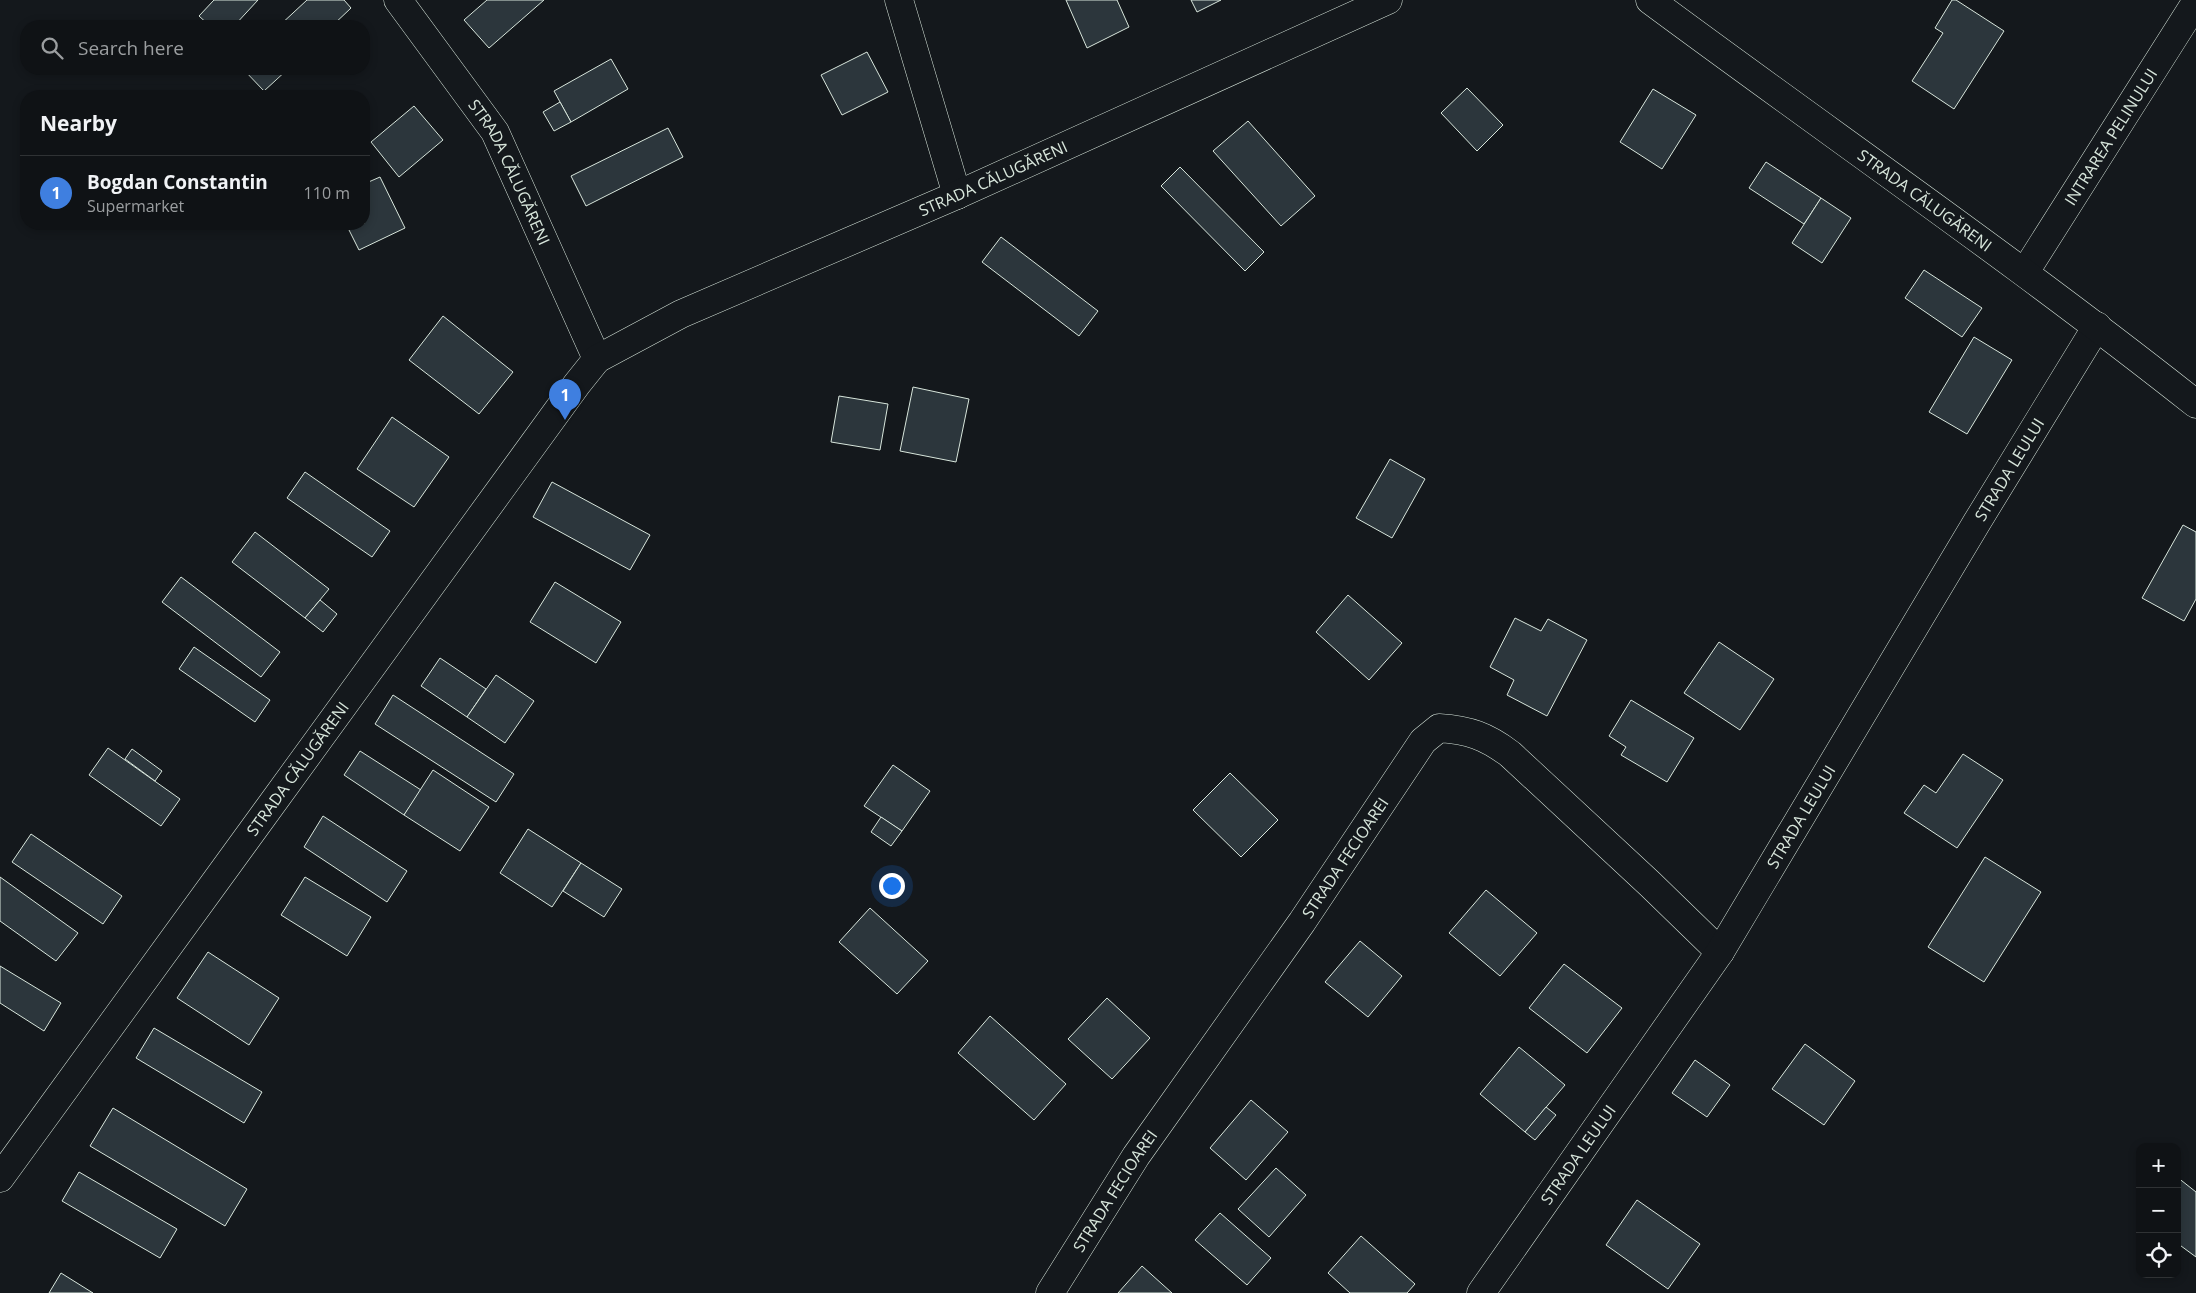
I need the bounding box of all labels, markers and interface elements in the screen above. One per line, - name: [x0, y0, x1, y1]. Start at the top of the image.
- search box: [20, 20, 370, 75]
- icon: search: [38, 34, 66, 62]
- text: Search here: [78, 35, 184, 61]
- street label: INTRAREA PELINULUI: [2059, 64, 2162, 209]
- street label: STRADA CĂLUGĂRENI: [464, 95, 555, 248]
- text: Nearby: [40, 109, 117, 137]
- street label: STRADA CĂLUGĂRENI: [915, 136, 1071, 221]
- street label: STRADA CĂLUGĂRENI: [1853, 144, 1996, 256]
- text: Bogdan Constantin: [87, 169, 268, 195]
- text: 1: [51, 182, 61, 204]
- text: 110 m: [304, 182, 350, 204]
- text: Supermarket: [87, 195, 184, 217]
- pin: 1: [549, 379, 581, 420]
- street label: STRADA LEULUI: [1969, 414, 2049, 525]
- street label: STRADA CĂLUGĂRENI: [241, 697, 354, 840]
- street label: STRADA LEULUI: [1761, 761, 1840, 873]
- street label: STRADA FECIOAREI: [1297, 793, 1393, 922]
- your location: [879, 873, 905, 899]
- street label: STRADA LEULUI: [1535, 1100, 1621, 1209]
- street label: STRADA FECIOAREI: [1068, 1125, 1162, 1256]
- map controls: [2136, 1143, 2181, 1278]
- button: +: [2136, 1143, 2181, 1188]
- button: −: [2136, 1188, 2181, 1233]
- button: locate: [2136, 1233, 2181, 1278]

